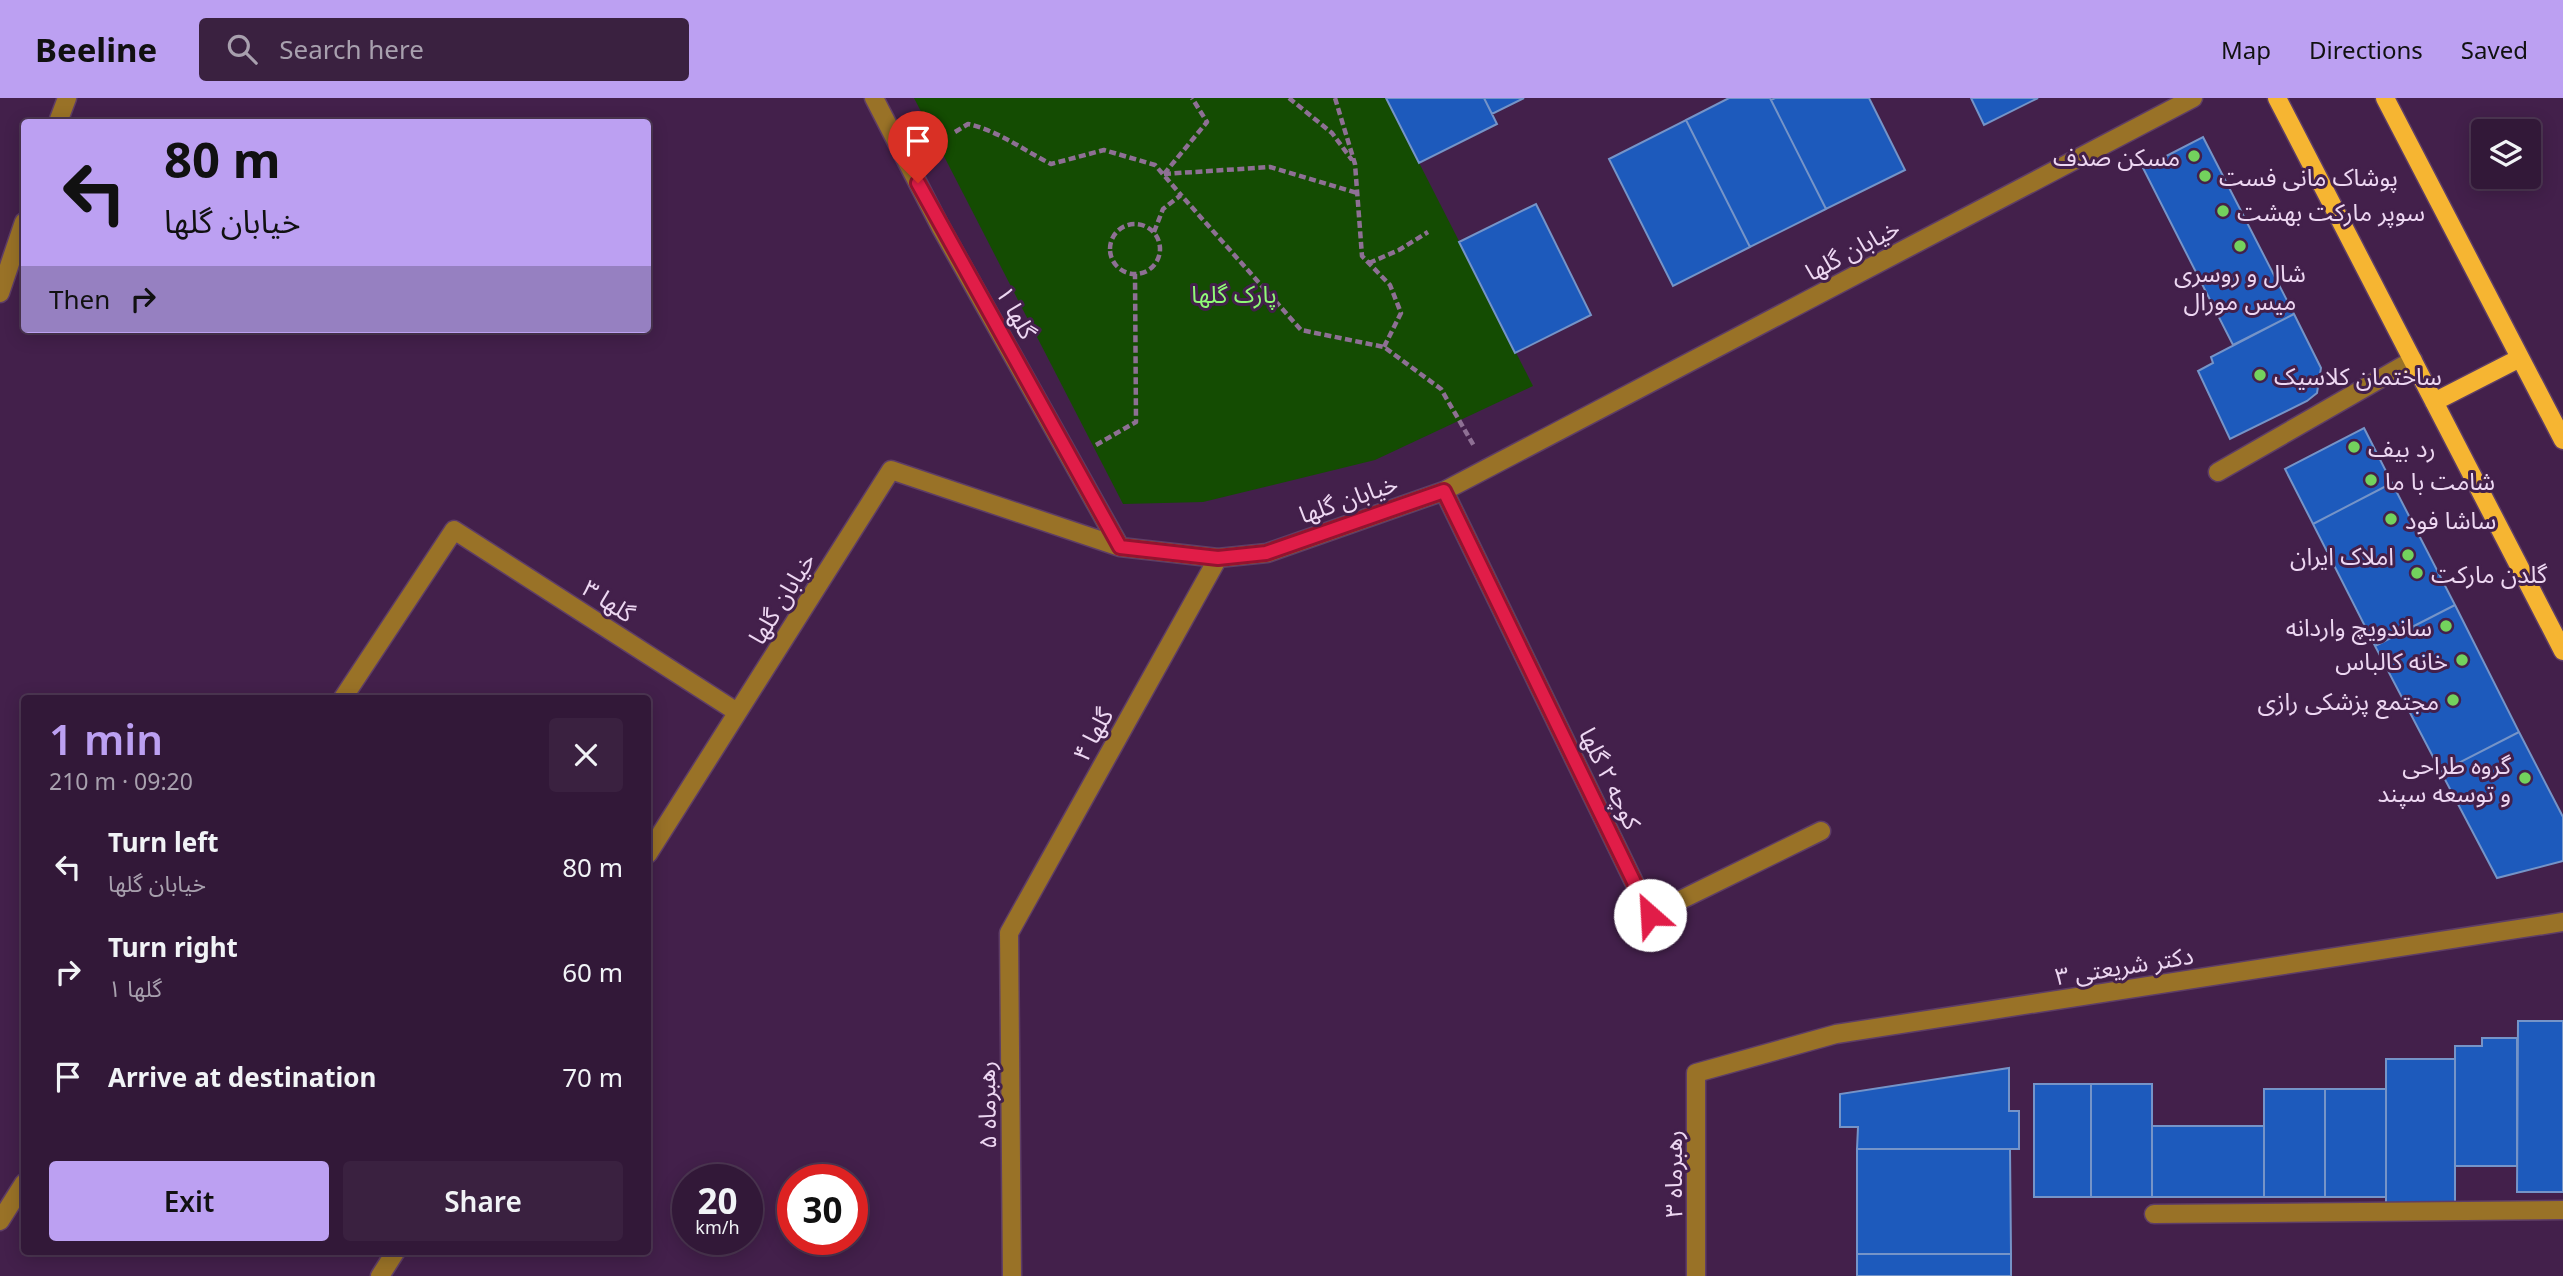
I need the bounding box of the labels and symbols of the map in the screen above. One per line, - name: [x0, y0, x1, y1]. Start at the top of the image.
- pin: [888, 111, 948, 183]
- place label: مسکن صدف: [2053, 140, 2180, 173]
- marker: مسکن صدف: [2186, 148, 2202, 164]
- place label: پوشاک مانی فست: [2219, 160, 2398, 193]
- marker: پوشاک مانی فست: [2197, 168, 2213, 184]
- place label: سوپر مارکت بهشت: [2237, 195, 2425, 228]
- marker: سوپر مارکت بهشت: [2215, 203, 2231, 219]
- street label: خیابان گلها: [1799, 210, 1905, 288]
- marker: شال و روسری میس مورال: [2232, 238, 2248, 254]
- place label: شال و روسری میس مورال: [2174, 256, 2306, 317]
- park label: پارک گلها: [1191, 277, 1277, 310]
- street label: ۱ گلها: [989, 279, 1046, 346]
- place label: ساختمان کلاسیک: [2274, 359, 2442, 392]
- marker: ساختمان کلاسیک: [2252, 367, 2268, 383]
- place label: رد بیف: [2368, 431, 2436, 464]
- marker: رد بیف: [2346, 439, 2362, 455]
- place label: شامت با ما: [2385, 464, 2495, 497]
- street label: خیابان گلها: [1294, 466, 1402, 530]
- marker: شامت با ما: [2363, 472, 2379, 488]
- place label: ساشا فود: [2405, 503, 2496, 536]
- marker: ساشا فود: [2383, 511, 2399, 527]
- place label: املاک ایران: [2290, 539, 2394, 572]
- street label: خیابان گلها: [740, 546, 822, 650]
- marker: املاک ایران: [2400, 547, 2416, 563]
- place label: گلدن مارکت: [2431, 557, 2548, 590]
- marker: گلدن مارکت: [2409, 565, 2425, 581]
- street label: ۳ گلها: [576, 571, 642, 630]
- place label: ساندویچ واردانه: [2286, 610, 2432, 645]
- marker: ساندویچ واردانه: [2438, 618, 2454, 634]
- place label: خانه کالباس: [2335, 644, 2448, 677]
- marker: خانه کالباس: [2454, 652, 2470, 668]
- place label: مجتمع پزشکی رازی: [2257, 684, 2439, 719]
- marker: مجتمع پزشکی رازی: [2445, 692, 2461, 708]
- street label: ۴ گلها: [1064, 700, 1121, 767]
- street label: کوچه ۲ گلها: [1572, 722, 1650, 835]
- place label: گروه طراحی و توسعه سپند: [2378, 748, 2512, 809]
- marker: گروه طراحی و توسعه سپند: [2517, 770, 2533, 786]
- position arrow: [1613, 878, 1687, 952]
- street label: ۳ دکتر شریعتی: [2052, 938, 2196, 992]
- street label: ۵ رهبرماه: [969, 1061, 1003, 1149]
- street label: ۳ رهبرماه: [1656, 1130, 1689, 1218]
- speed limit sign: 30: [777, 1164, 868, 1255]

